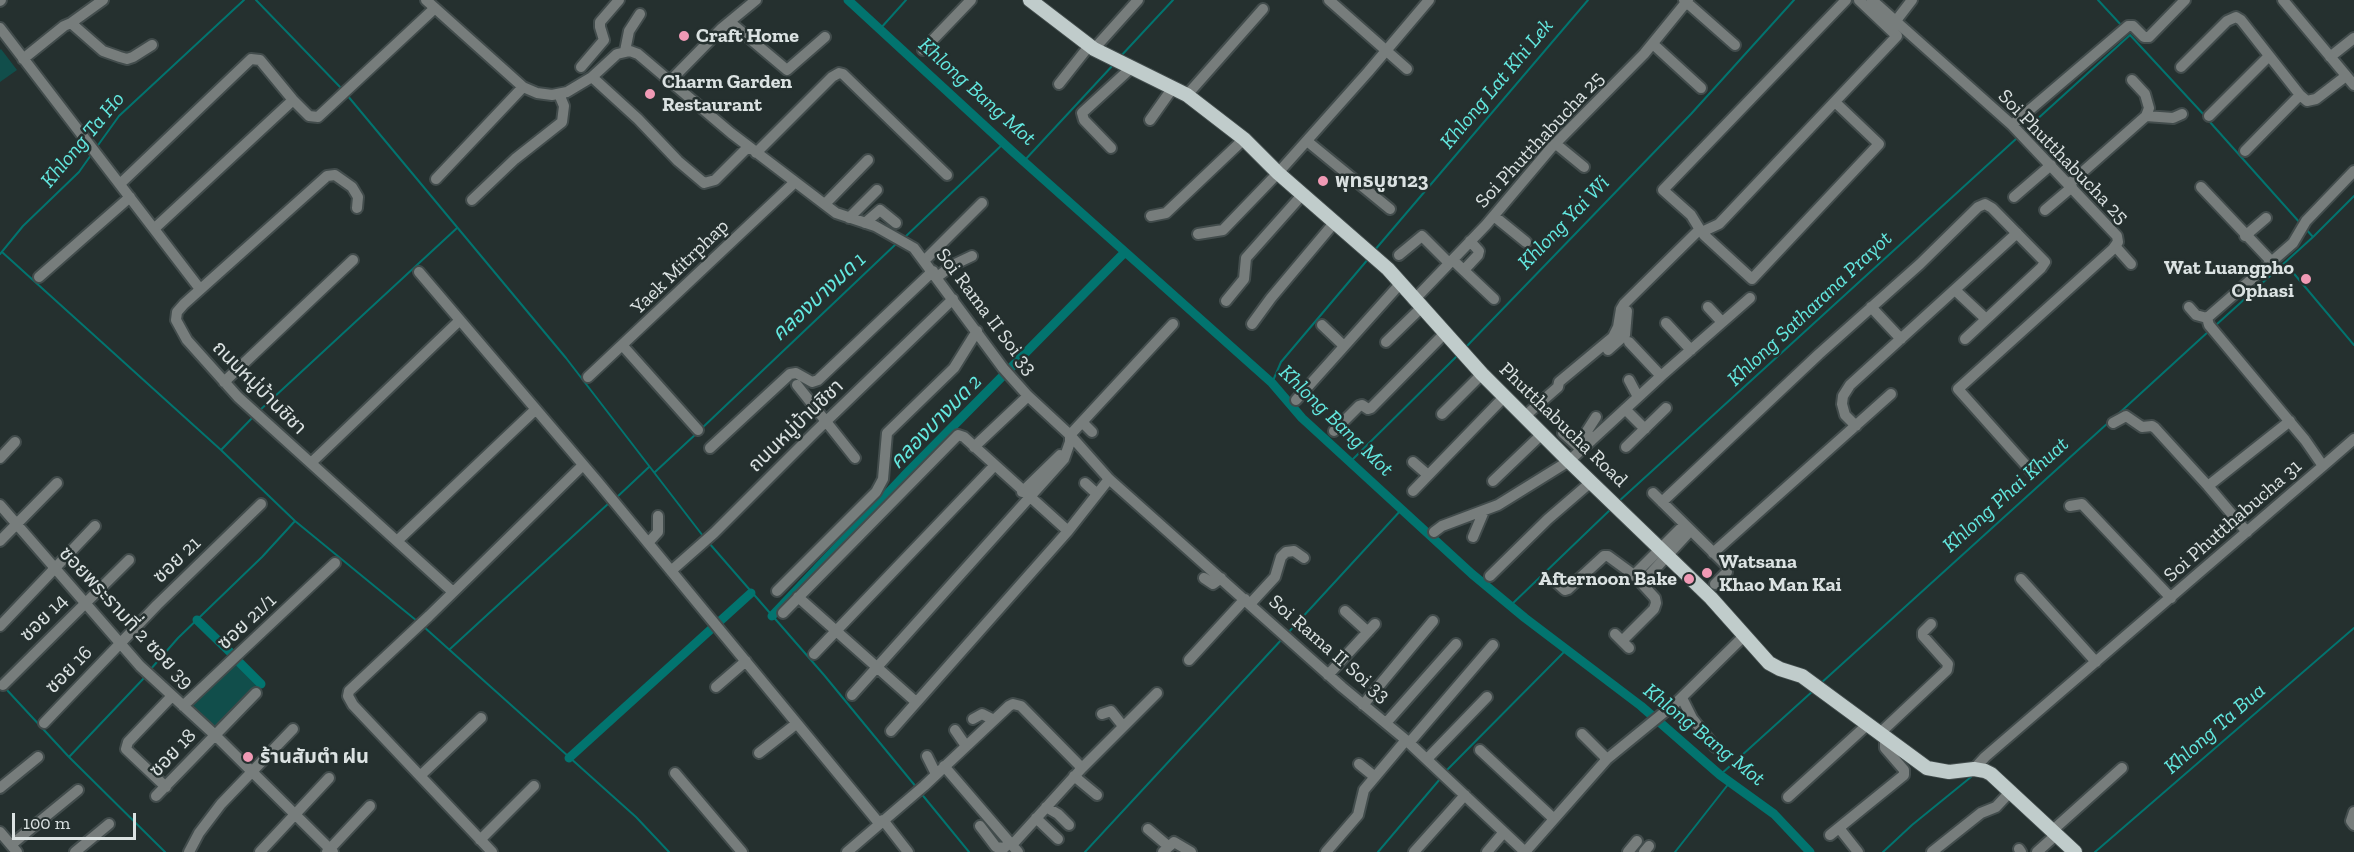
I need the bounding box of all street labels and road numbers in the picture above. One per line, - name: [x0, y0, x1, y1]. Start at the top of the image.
- street label: Soi Phutthabucha 25: [1471, 67, 1609, 213]
- street label: Soi Phutthabucha 25: [1993, 85, 2133, 229]
- street label: Yaek Mitrphap: [626, 214, 734, 320]
- street label: Soi Rama II Soi 33: [931, 244, 1041, 380]
- street label: ถนนหมู่บ้านชิชา: [207, 336, 311, 440]
- street label: Phutthabucha Road: [1494, 358, 1632, 492]
- street label: ถนนหมู่บ้านชิชา: [743, 375, 849, 477]
- street label: Soi Phutthabucha 31: [2159, 455, 2307, 587]
- street label: ซอย 21: [148, 532, 206, 588]
- street label: ซอยพระรามที่ 2 ซอย 39: [54, 542, 198, 694]
- street label: ซอย 14: [15, 589, 73, 647]
- street label: ซอย 21/1: [213, 589, 281, 655]
- street label: Soi Rama II Soi 33: [1264, 590, 1394, 708]
- street label: ซอย 16: [40, 641, 98, 699]
- street label: ซอย 18: [144, 724, 202, 782]

